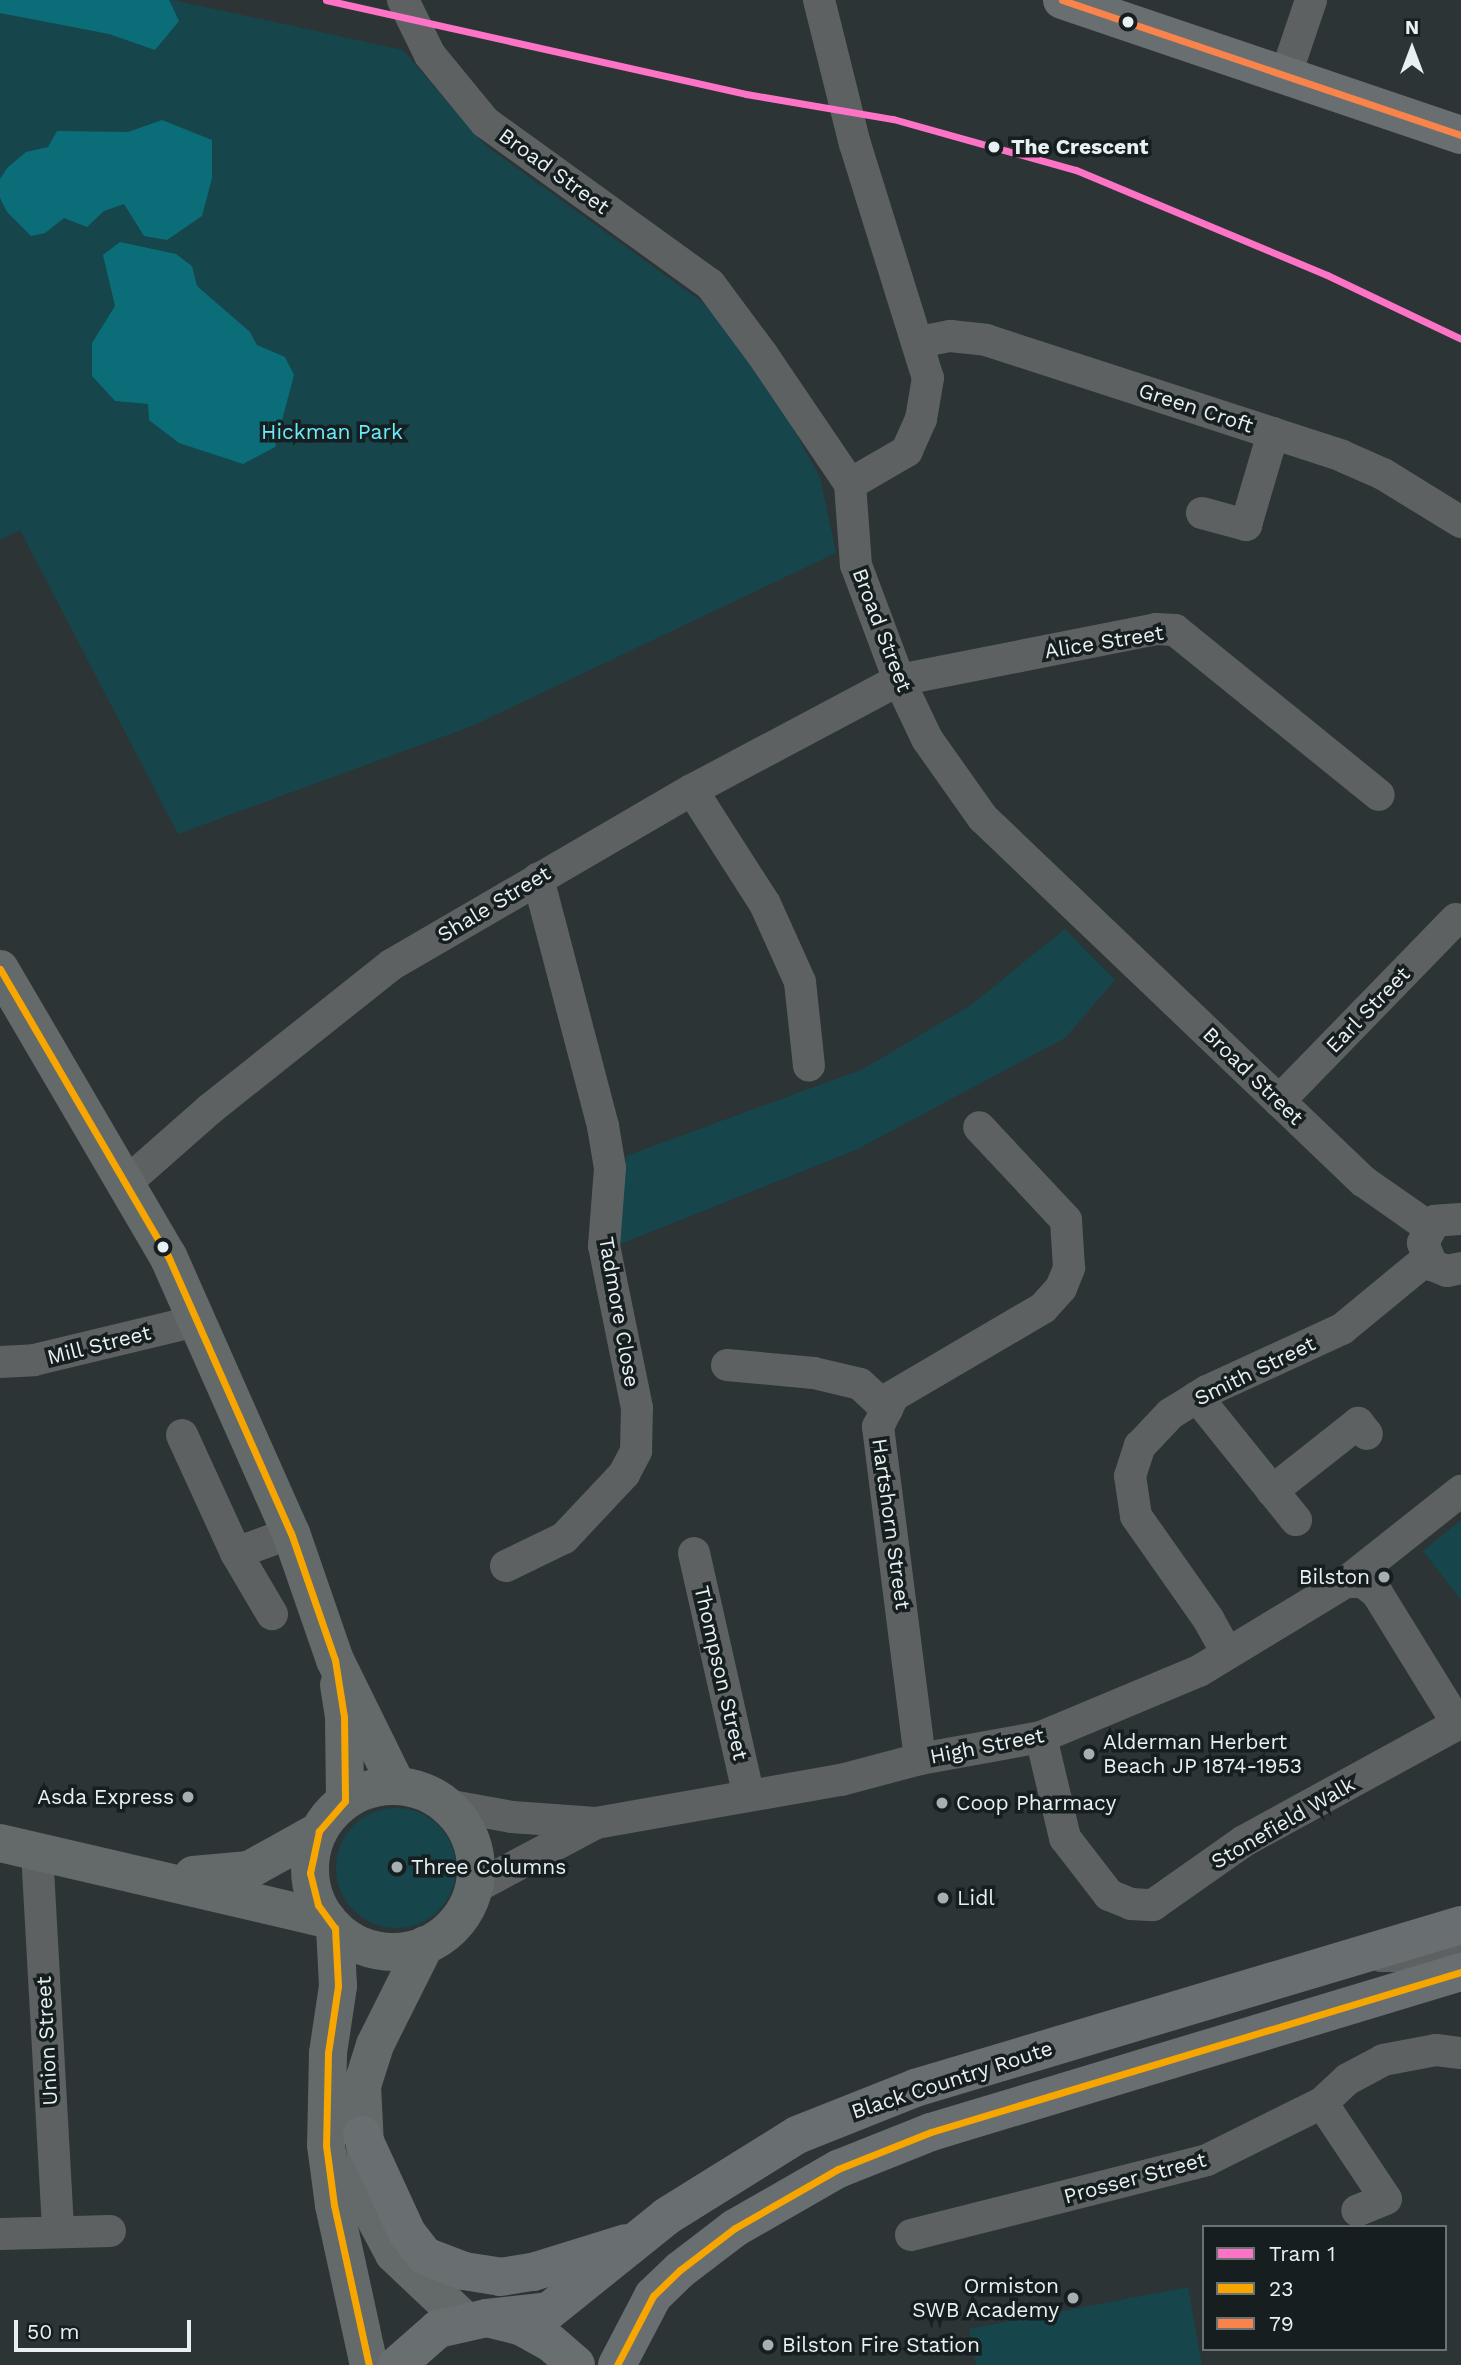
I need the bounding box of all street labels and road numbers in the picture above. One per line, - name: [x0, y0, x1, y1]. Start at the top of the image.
- street label: Broad Street: [494, 123, 614, 219]
- street label: Green Croft: [1136, 378, 1256, 438]
- street label: Broad Street: [847, 565, 917, 695]
- street label: Alice Street: [1043, 620, 1165, 664]
- street label: Shale Street: [433, 860, 555, 948]
- street label: Earl Street: [1321, 961, 1415, 1059]
- street label: Broad Street: [1198, 1022, 1308, 1130]
- street label: Tadmore Close: [593, 1235, 645, 1389]
- street label: Mill Street: [44, 1320, 154, 1370]
- street label: Smith Street: [1191, 1331, 1319, 1411]
- street label: Hartshorn Street: [867, 1437, 915, 1611]
- street label: Thompson Street: [689, 1583, 753, 1763]
- street label: High Street: [928, 1723, 1046, 1769]
- street label: Stonefield Walk: [1206, 1772, 1360, 1874]
- street label: Union Street: [31, 1976, 63, 2106]
- street label: Black Country Route: [848, 2035, 1056, 2125]
- street label: Prosser Street: [1061, 2147, 1209, 2209]

